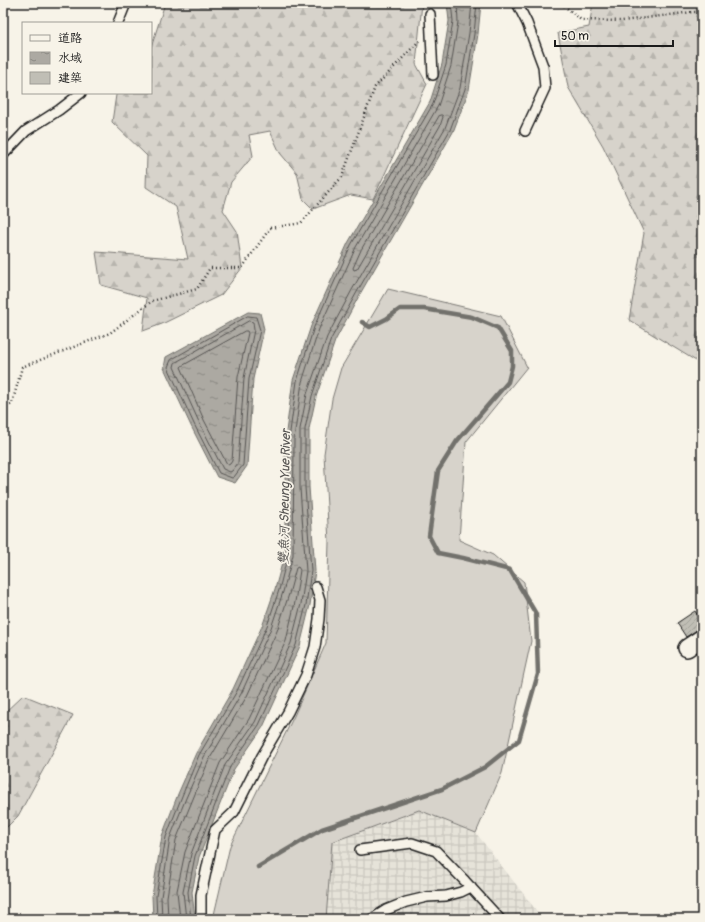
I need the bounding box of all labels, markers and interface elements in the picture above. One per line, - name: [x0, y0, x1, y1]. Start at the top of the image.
- legend: [22, 22, 152, 94]
- scale bar: [555, 22, 673, 48]
- text: 50 m: [561, 29, 589, 44]
- text: 道路: [58, 31, 82, 46]
- text: 水域: [58, 51, 82, 66]
- text: 建築: [58, 71, 82, 86]
- water label: 雙魚河 Sheung Yue River: [276, 427, 294, 565]

